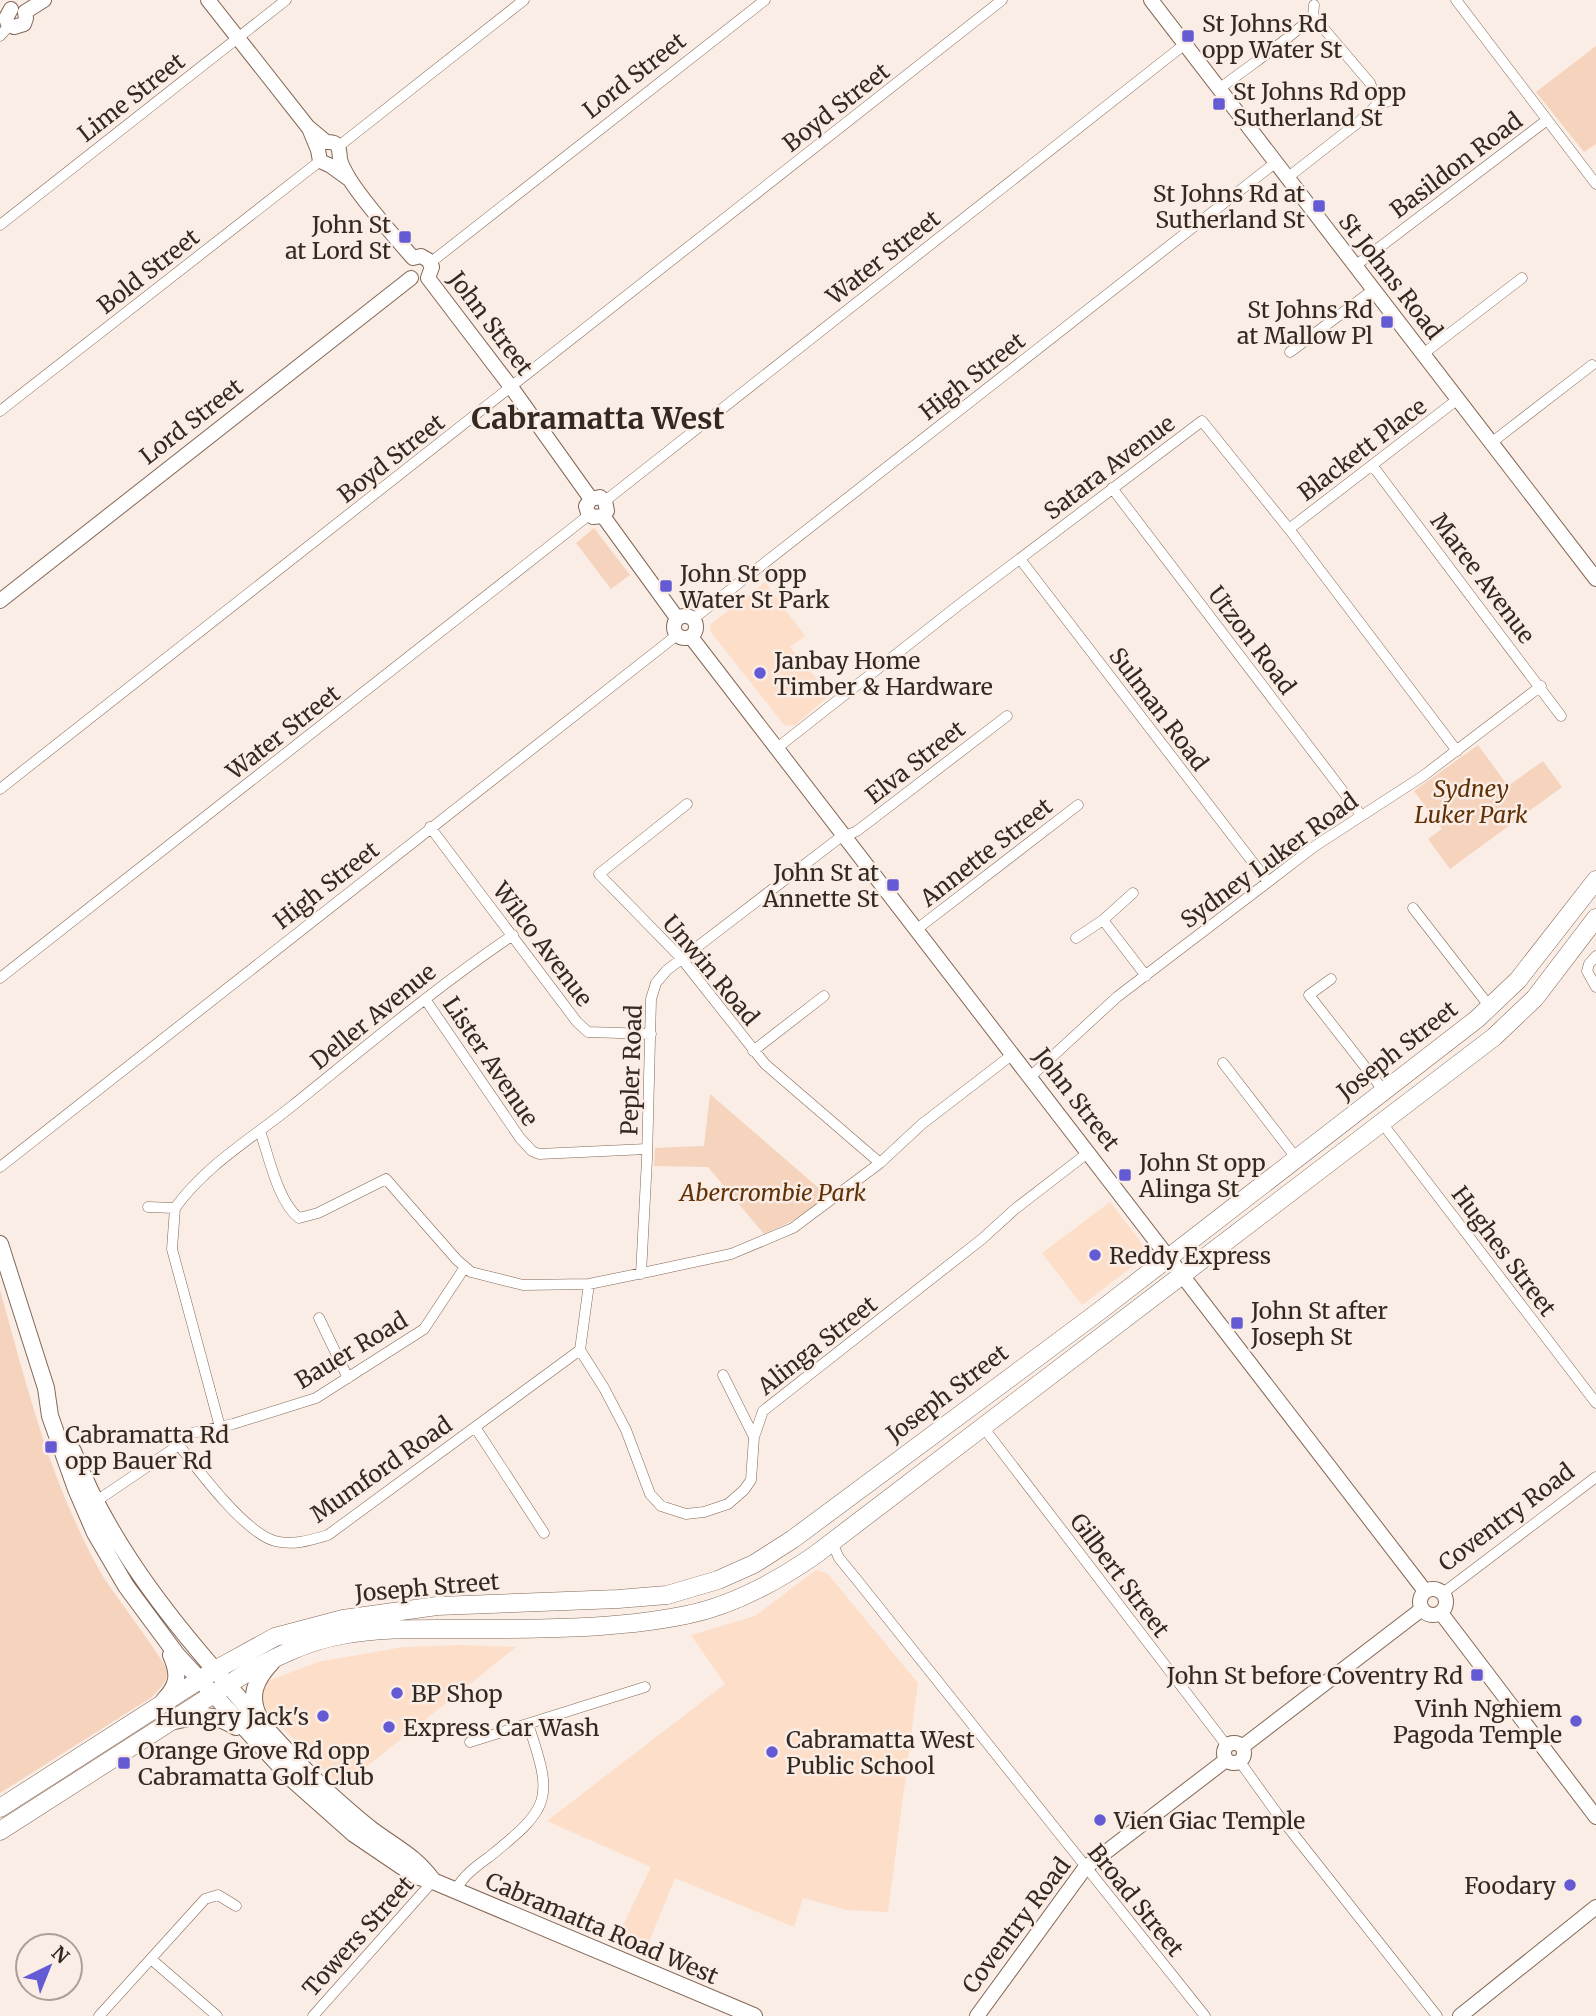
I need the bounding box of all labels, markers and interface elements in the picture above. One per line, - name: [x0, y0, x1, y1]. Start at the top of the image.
- place label: St Johns Rd opp Water St: [1202, 9, 1342, 64]
- street label: Lord Street: [577, 26, 691, 124]
- marker: St Johns Rd opp Water St: [1180, 28, 1196, 44]
- street label: Lime Street: [72, 46, 190, 148]
- street label: Boyd Street: [777, 56, 895, 158]
- place label: St Johns Rd opp Sutherland St: [1233, 77, 1406, 132]
- marker: St Johns Rd opp Sutherland St: [1211, 96, 1227, 112]
- street label: Basildon Road: [1384, 106, 1528, 224]
- place label: St Johns Rd at Sutherland St: [1153, 179, 1305, 234]
- marker: St Johns Rd at Sutherland St: [1311, 198, 1327, 214]
- street label: Water Street: [820, 204, 946, 311]
- street label: St Johns Road: [1333, 207, 1449, 345]
- place label: John St at Lord St: [285, 210, 391, 265]
- street label: Bold Street: [91, 222, 205, 320]
- marker: John St at Lord St: [397, 229, 413, 245]
- street label: John Street: [442, 264, 540, 381]
- place label: St Johns Rd at Mallow Pl: [1237, 295, 1373, 350]
- marker: St Johns Rd at Mallow Pl: [1379, 314, 1395, 330]
- street label: High Street: [914, 326, 1030, 426]
- street label: Lord Street: [134, 372, 248, 470]
- street label: Blackett Place: [1292, 391, 1432, 507]
- district label: Cabramatta West: [471, 399, 725, 437]
- street label: Boyd Street: [332, 407, 450, 509]
- street label: Satara Avenue: [1038, 408, 1180, 526]
- street label: Maree Avenue: [1425, 507, 1541, 649]
- place label: John St opp Water St Park: [679, 559, 830, 614]
- marker: John St opp Water St Park: [658, 578, 674, 594]
- street label: Utzon Road: [1202, 580, 1302, 700]
- street label: Sulman Road: [1103, 642, 1215, 776]
- place label: Janbay Home Timber & Hardware: [773, 646, 993, 701]
- marker: Janbay Home Timber & Hardware: [752, 665, 768, 681]
- street label: Water Street: [220, 679, 346, 786]
- street label: Elva Street: [860, 714, 970, 810]
- park label: Sydney Luker Park: [1414, 774, 1528, 829]
- street label: Sydney Luker Road: [1175, 786, 1363, 934]
- street label: Annette Street: [913, 791, 1058, 913]
- street label: High Street: [268, 835, 384, 935]
- place label: John St at Annette St: [762, 858, 879, 913]
- street label: Wilco Avenue: [486, 875, 599, 1012]
- marker: John St at Annette St: [885, 877, 901, 893]
- street label: Unwin Road: [656, 909, 766, 1031]
- street label: Deller Avenue: [305, 957, 441, 1075]
- street label: Lister Avenue: [437, 991, 545, 1131]
- street label: Joseph Street: [1330, 994, 1463, 1107]
- street label: Pepler Road: [614, 1004, 648, 1136]
- street label: John Street: [1027, 1041, 1126, 1156]
- place label: John St opp Alinga St: [1138, 1148, 1266, 1203]
- marker: John St opp Alinga St: [1117, 1167, 1133, 1183]
- park label: Abercrombie Park: [678, 1178, 866, 1207]
- street label: Hughes Street: [1446, 1180, 1562, 1322]
- place label: Reddy Express: [1109, 1241, 1271, 1270]
- marker: Reddy Express: [1087, 1247, 1103, 1263]
- street label: Alinga Street: [751, 1289, 883, 1401]
- place label: John St after Joseph St: [1250, 1296, 1388, 1351]
- street label: Bauer Road: [290, 1305, 413, 1395]
- marker: John St after Joseph St: [1229, 1315, 1245, 1331]
- street label: Joseph Street: [880, 1338, 1014, 1449]
- street label: Mumford Road: [305, 1410, 457, 1528]
- place label: Cabramatta Rd opp Bauer Rd: [65, 1420, 229, 1475]
- marker: Cabramatta Rd opp Bauer Rd: [43, 1439, 59, 1455]
- street label: Coventry Road: [1432, 1457, 1580, 1577]
- street label: Gilbert Street: [1064, 1507, 1176, 1643]
- street label: Joseph Street: [353, 1566, 500, 1608]
- place label: John St before Coventry Rd: [1166, 1661, 1463, 1690]
- marker: John St before Coventry Rd: [1469, 1667, 1485, 1683]
- place label: BP Shop: [411, 1679, 503, 1708]
- marker: BP Shop: [389, 1685, 405, 1701]
- place label: Vinh Nghiem Pagoda Temple: [1393, 1694, 1562, 1749]
- place label: Hungry Jack's: [155, 1702, 309, 1731]
- marker: Hungry Jack's: [315, 1708, 331, 1724]
- place label: Express Car Wash: [403, 1713, 600, 1742]
- marker: Vinh Nghiem Pagoda Temple: [1568, 1713, 1584, 1729]
- marker: Express Car Wash: [381, 1719, 397, 1735]
- place label: Cabramatta West Public School: [786, 1725, 975, 1780]
- place label: Orange Grove Rd opp Cabramatta Golf Club: [138, 1736, 374, 1791]
- marker: Cabramatta West Public School: [764, 1744, 780, 1760]
- marker: Orange Grove Rd opp Cabramatta Golf Club: [116, 1755, 132, 1771]
- place label: Vien Giac Temple: [1113, 1806, 1305, 1835]
- marker: Vien Giac Temple: [1092, 1812, 1108, 1828]
- street label: Broad Street: [1082, 1838, 1190, 1962]
- street label: Coventry Road: [956, 1851, 1076, 1999]
- street label: Cabramatta Road West: [481, 1866, 723, 1990]
- street label: Towers Street: [296, 1870, 420, 2002]
- place label: Foodary: [1464, 1871, 1557, 1900]
- marker: Foodary: [1562, 1877, 1578, 1893]
- north arrow: [14, 1932, 84, 2002]
- text: N: [47, 1941, 74, 1968]

